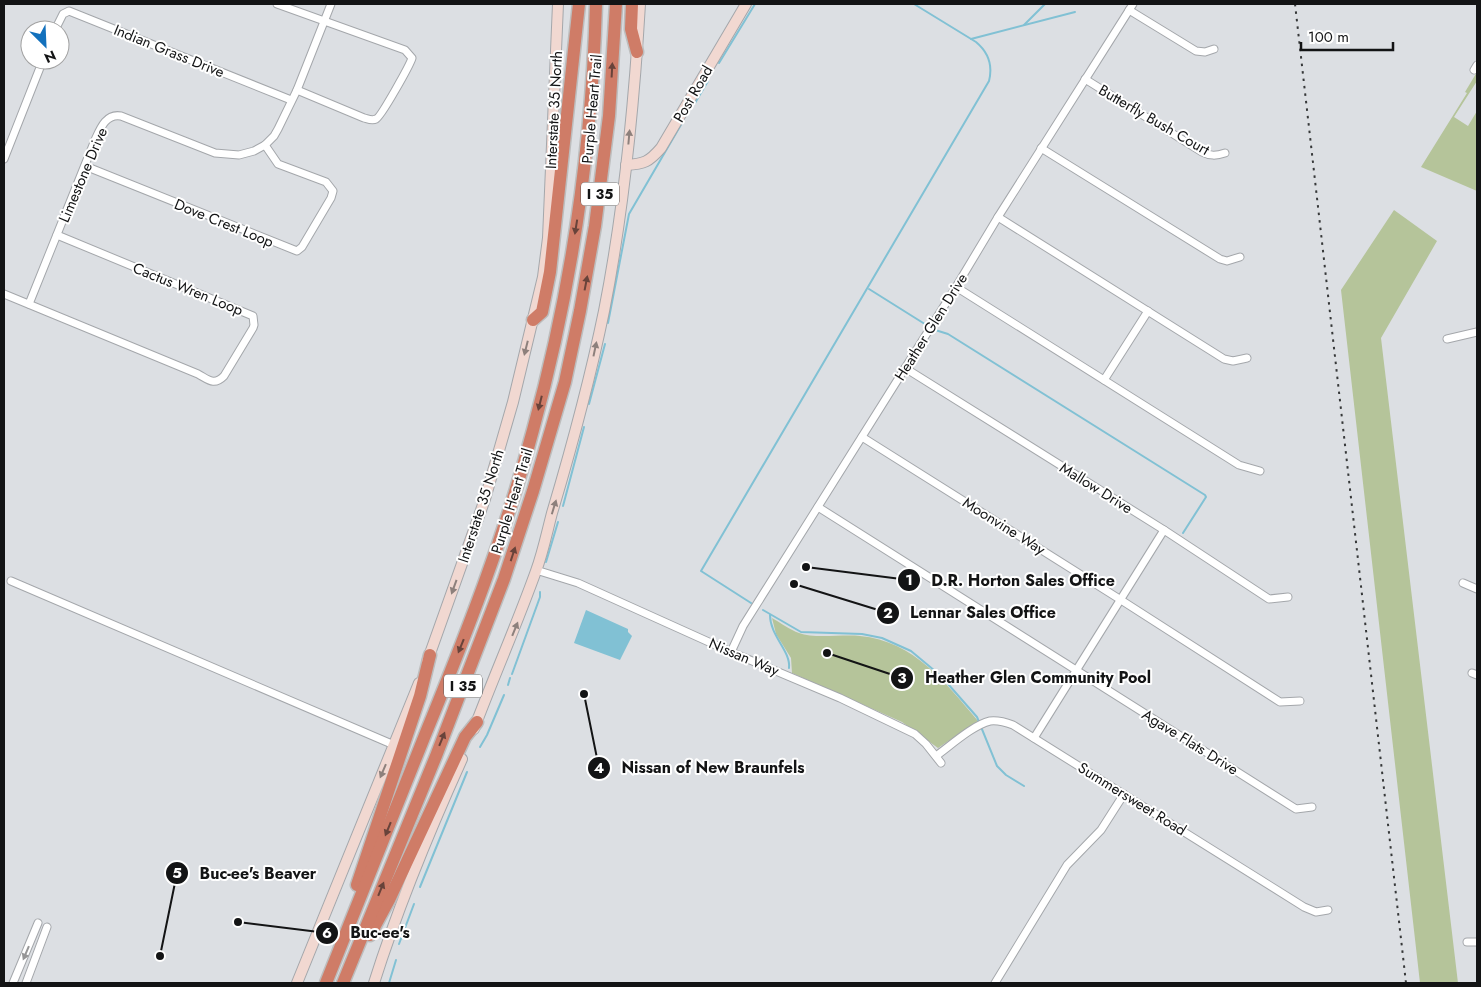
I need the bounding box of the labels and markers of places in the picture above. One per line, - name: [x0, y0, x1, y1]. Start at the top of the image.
- callout: D.R. Horton Sales Office: [896, 565, 1125, 596]
- callout: Lennar Sales Office: [875, 597, 1066, 628]
- callout: Heather Glen Community Pool: [890, 662, 1161, 693]
- callout: Nissan of New Braunfels: [587, 752, 815, 783]
- callout: Buc-ee's Beaver: [165, 858, 327, 889]
- callout: Buc-ee's: [315, 917, 419, 948]

